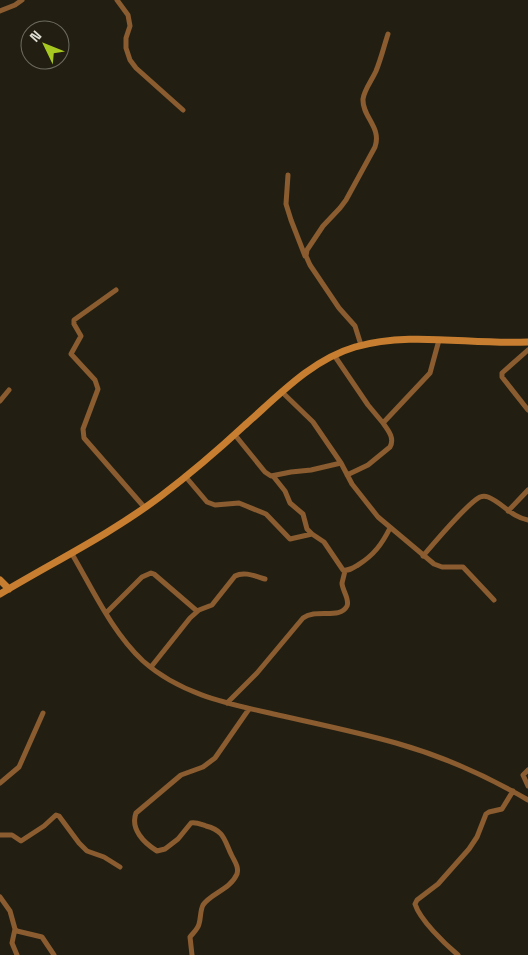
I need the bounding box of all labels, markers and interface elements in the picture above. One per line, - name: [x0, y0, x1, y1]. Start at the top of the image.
- north arrow: [20, 20, 70, 70]
- text: N: [26, 27, 45, 46]

